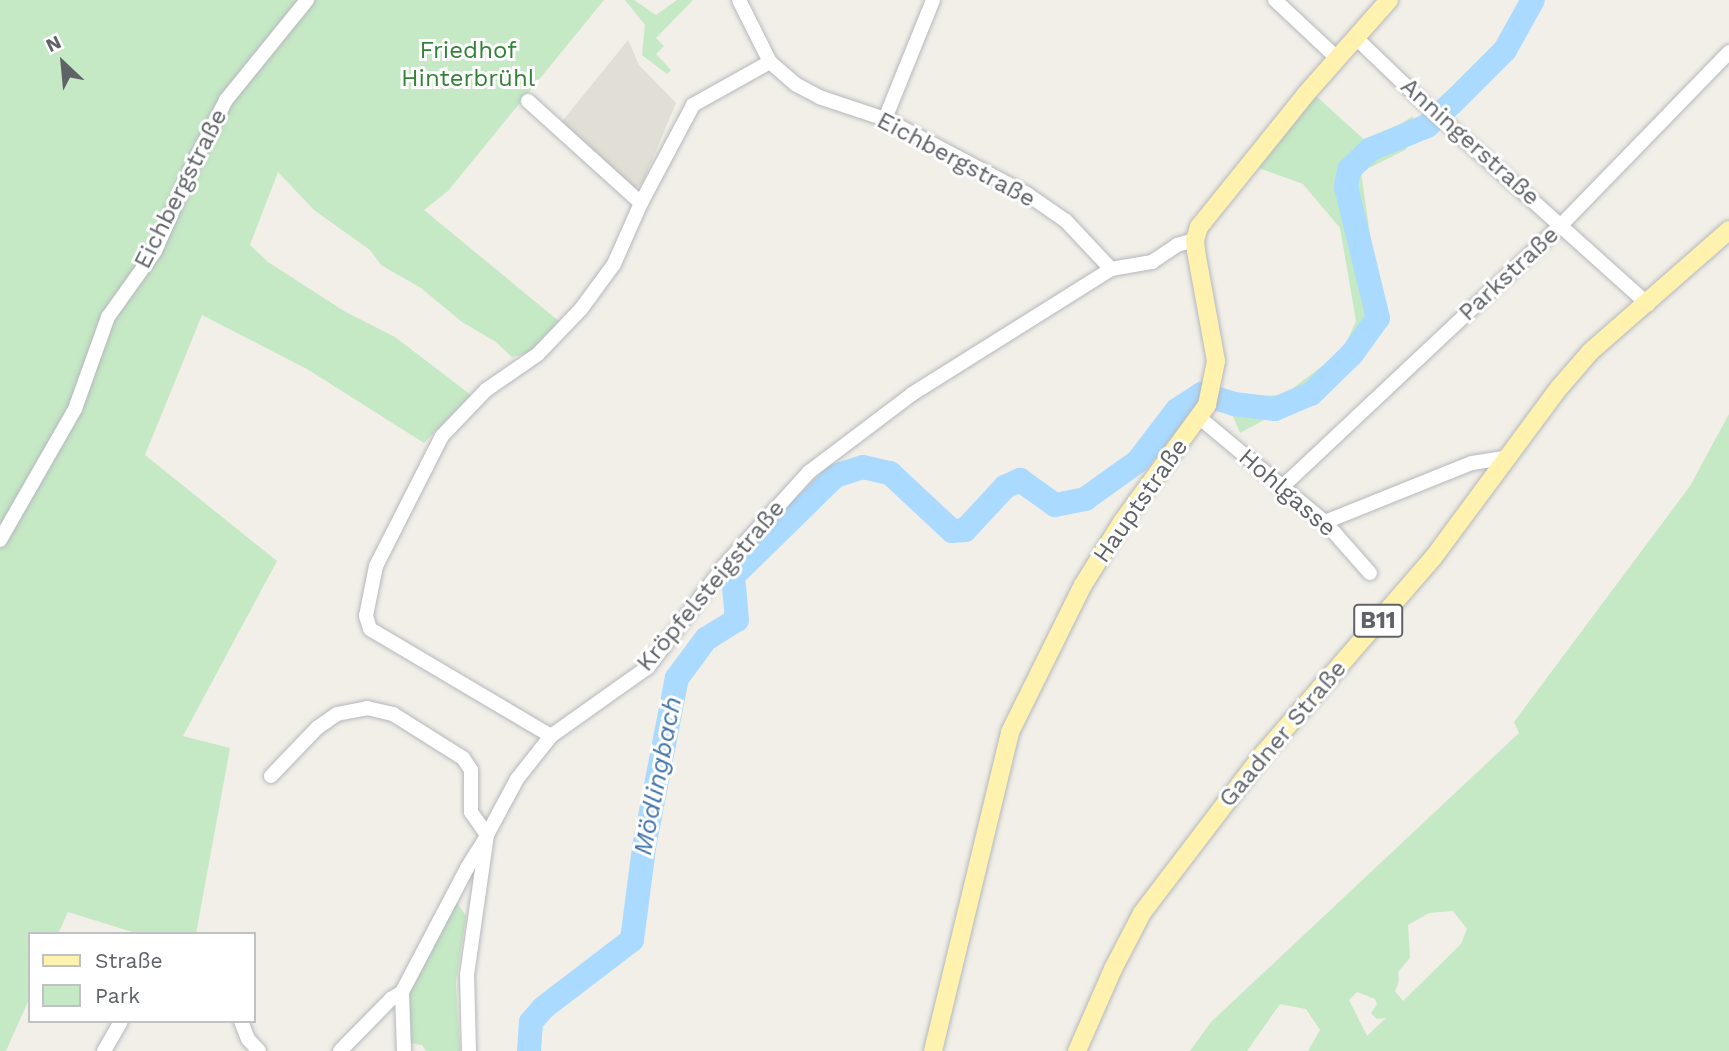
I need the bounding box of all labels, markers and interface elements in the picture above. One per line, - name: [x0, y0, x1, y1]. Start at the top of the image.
- north arrow: [28, 28, 98, 98]
- text: N: [42, 30, 65, 57]
- park label: Friedhof Hinterbrühl: [401, 37, 535, 93]
- street label: Anningerstraße: [1395, 72, 1545, 212]
- street label: Eichbergstraße: [128, 104, 234, 274]
- street label: Eichbergstraße: [872, 106, 1040, 214]
- street label: Parkstraße: [1453, 221, 1565, 327]
- street label: Hauptstraße: [1088, 433, 1194, 569]
- street label: Hohlgasse: [1232, 443, 1342, 543]
- street label: Kröpfelsteigstraße: [631, 494, 791, 678]
- road number: B11: [1352, 601, 1404, 640]
- street label: Gaadner Straße: [1213, 654, 1353, 814]
- water label: Mödlingbach: [627, 694, 689, 858]
- legend: [28, 932, 256, 1023]
- text: Straße: [95, 948, 163, 973]
- text: Park: [95, 983, 140, 1008]

